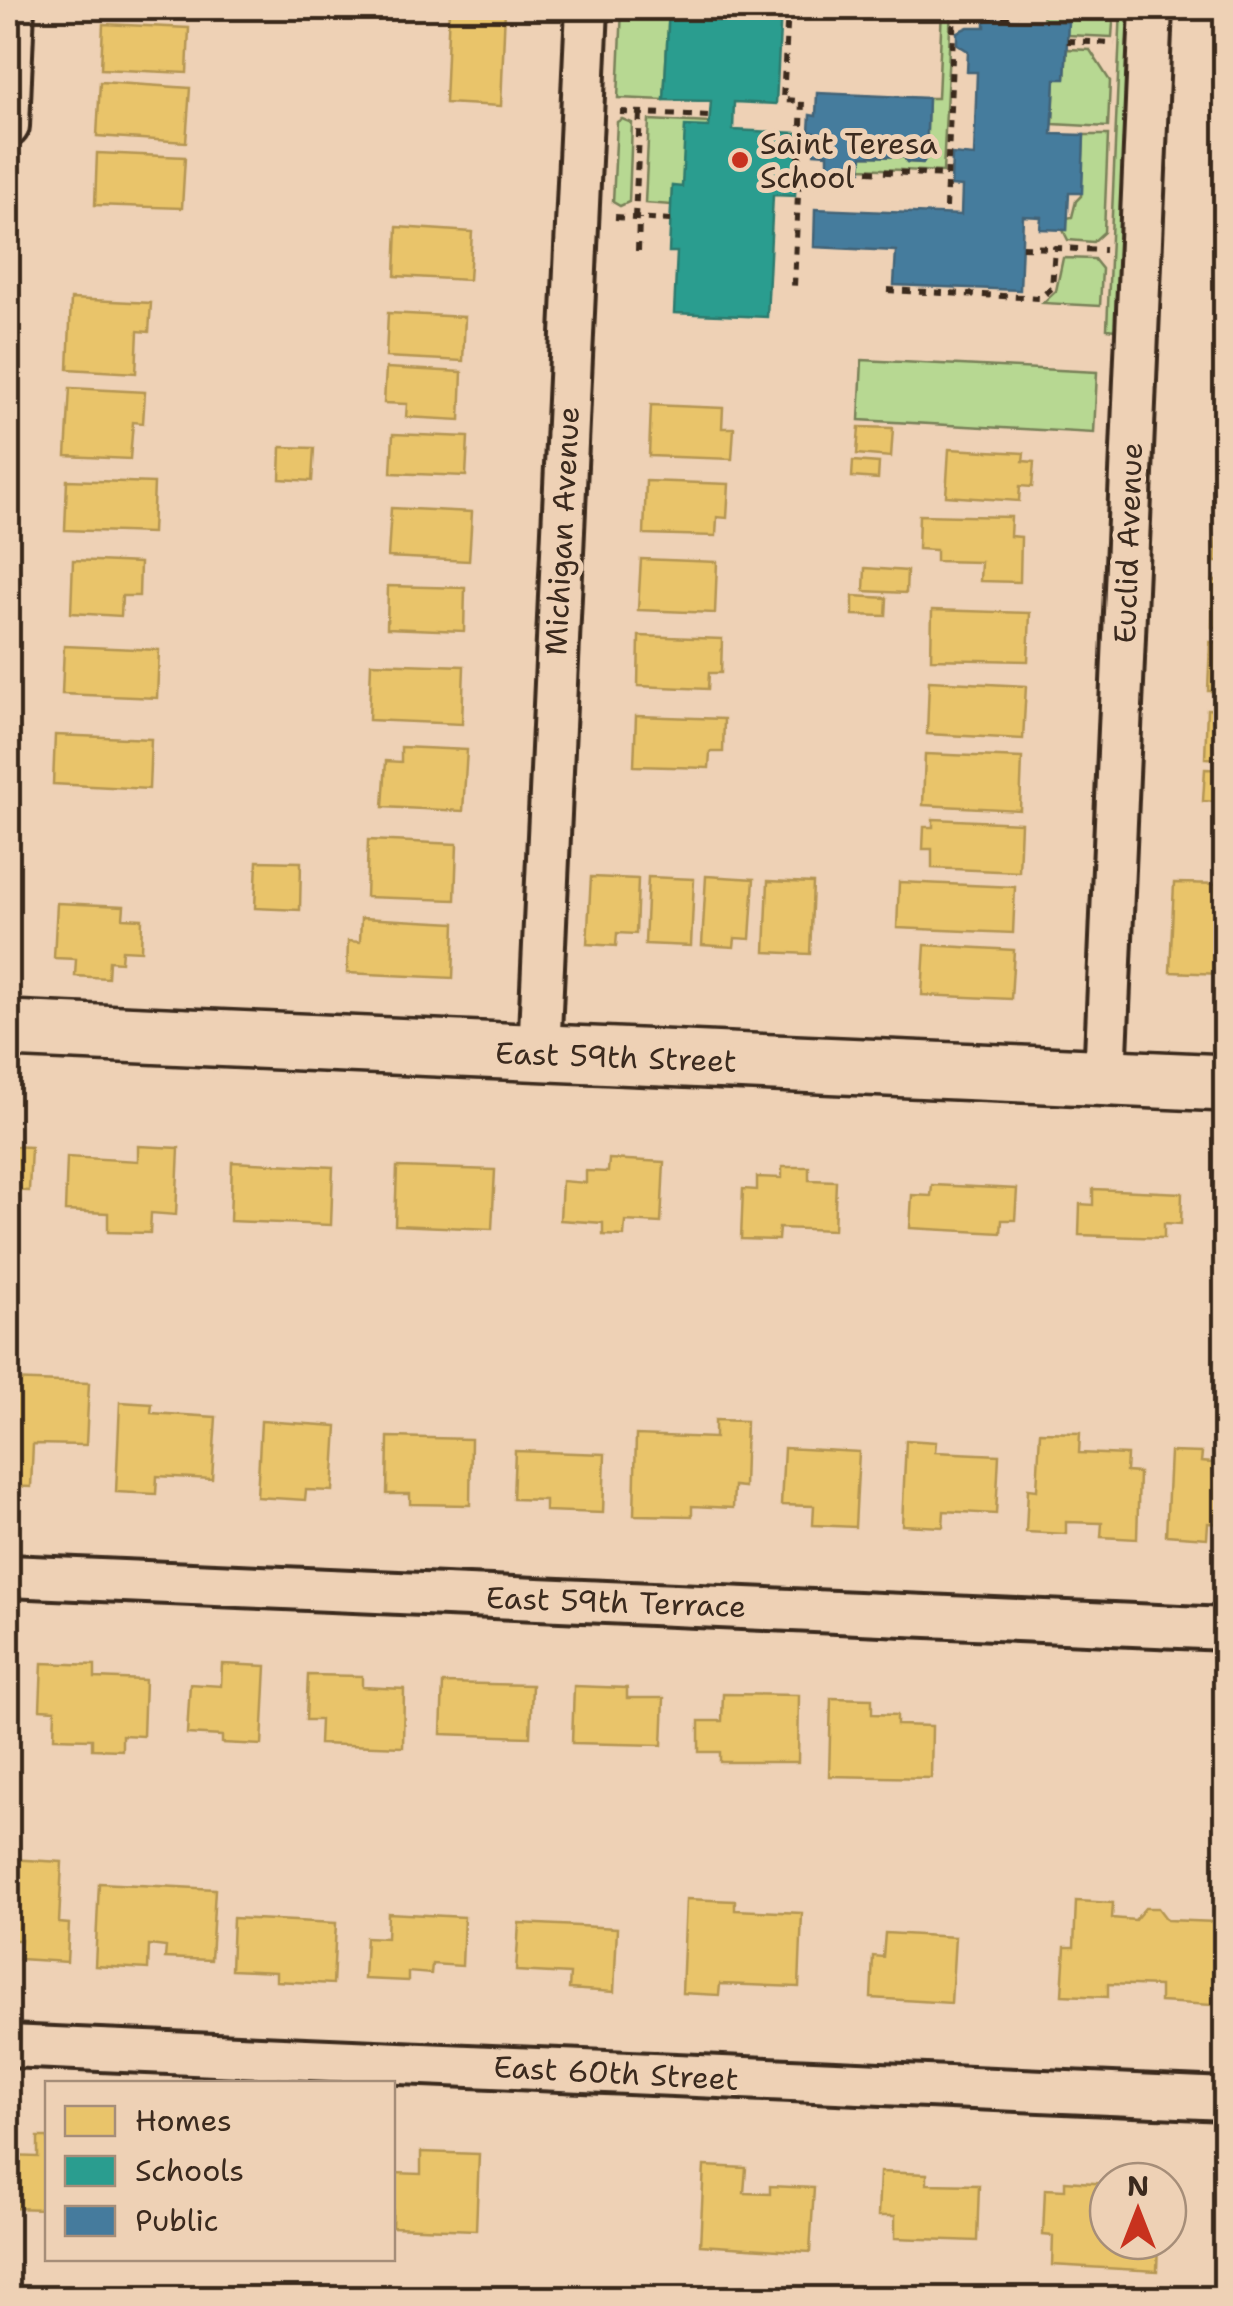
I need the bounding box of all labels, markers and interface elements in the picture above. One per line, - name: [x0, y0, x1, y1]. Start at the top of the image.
- place label: Saint Teresa School: [760, 123, 938, 198]
- marker: Saint Teresa School: [729, 149, 751, 171]
- street label: Michigan Avenue: [535, 406, 589, 656]
- street label: Euclid Avenue: [1104, 442, 1152, 644]
- street label: East 59th Street: [495, 1032, 737, 1082]
- street label: East 59th Terrace: [485, 1577, 747, 1627]
- street label: East 60th Street: [492, 2046, 740, 2100]
- legend: [45, 2081, 395, 2261]
- text: Homes: [135, 2100, 232, 2141]
- text: Schools: [135, 2150, 244, 2191]
- north arrow: [1088, 2161, 1188, 2261]
- text: N: [1127, 2167, 1149, 2205]
- text: Public: [135, 2200, 219, 2241]

